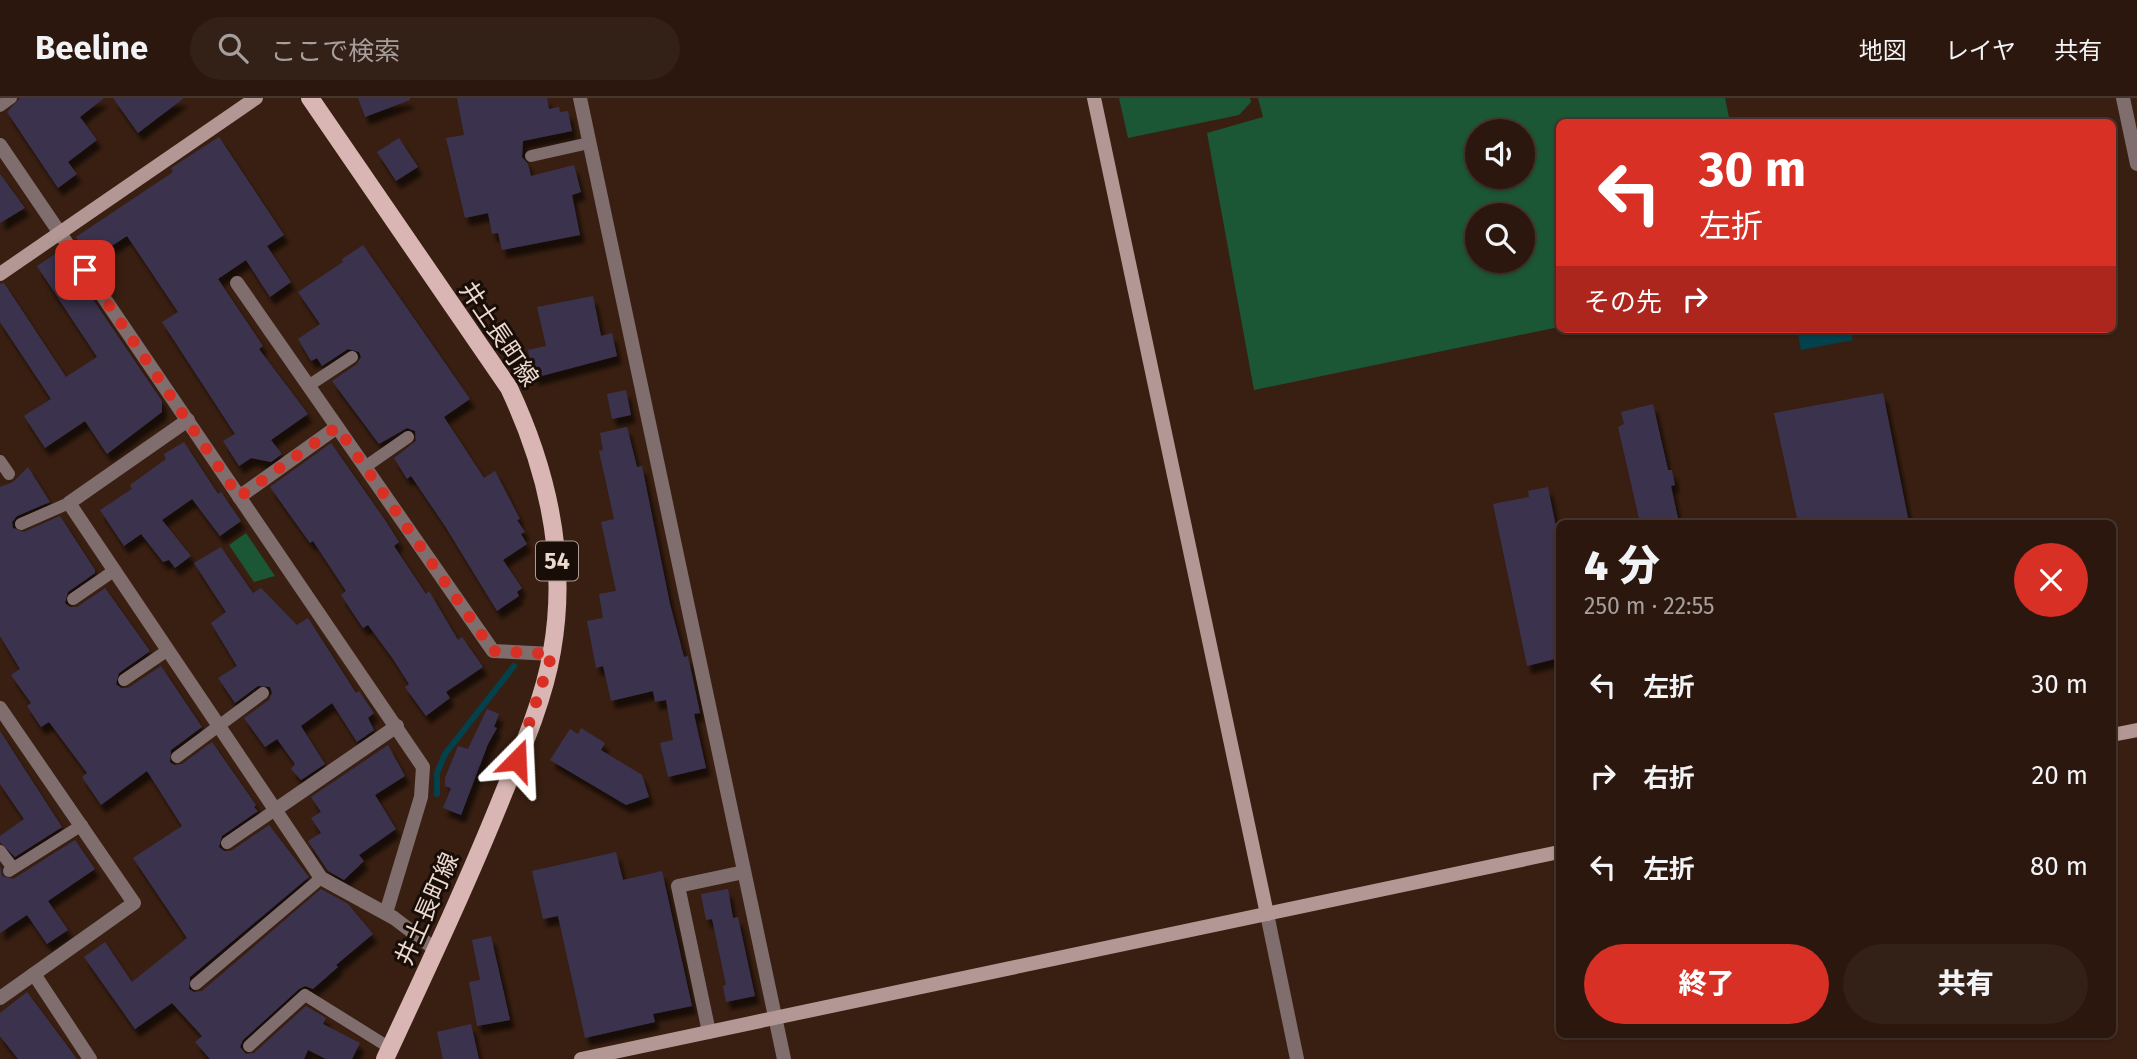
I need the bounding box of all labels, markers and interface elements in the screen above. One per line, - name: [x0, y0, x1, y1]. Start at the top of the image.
- search box: [190, 17, 680, 80]
- text: Beeline: [35, 28, 148, 68]
- icon: search: [214, 29, 252, 67]
- text: ここで検索: [270, 36, 400, 67]
- text: 地図: [1859, 37, 1907, 65]
- text: レイヤ: [1945, 37, 2016, 65]
- text: 共有: [2054, 37, 2102, 65]
- map controls: [1465, 119, 1535, 273]
- button: sound: [1465, 119, 1535, 189]
- text: 30 m: [1699, 140, 1806, 199]
- icon: left: [1584, 147, 1675, 238]
- button: search: [1465, 203, 1535, 273]
- text: 左折: [1699, 207, 1763, 245]
- pin: [55, 240, 115, 300]
- icon: arrive: [66, 251, 104, 289]
- street label: 井土長町線: [454, 276, 544, 392]
- icon: right: [1676, 280, 1714, 318]
- text: その先: [1584, 287, 1662, 318]
- text: 4 分: [1584, 541, 1660, 591]
- road number: 54: [536, 542, 578, 580]
- button: close: [2014, 543, 2088, 617]
- text: 250 m · 22:55: [1584, 592, 1715, 620]
- icon: left: [1584, 666, 1622, 704]
- text: 30 m: [2031, 669, 2088, 700]
- text: 左折: [1643, 672, 1695, 703]
- position arrow: [480, 723, 554, 797]
- icon: right: [1584, 757, 1622, 795]
- text: 20 m: [2031, 760, 2088, 791]
- text: 右折: [1643, 763, 1695, 794]
- street label: 井土長町線: [390, 848, 464, 970]
- icon: left: [1584, 848, 1622, 886]
- text: 80 m: [2030, 851, 2088, 882]
- text: 左折: [1643, 854, 1695, 885]
- button: 終了: [1584, 944, 1829, 1024]
- button: 共有: [1843, 944, 2088, 1024]

